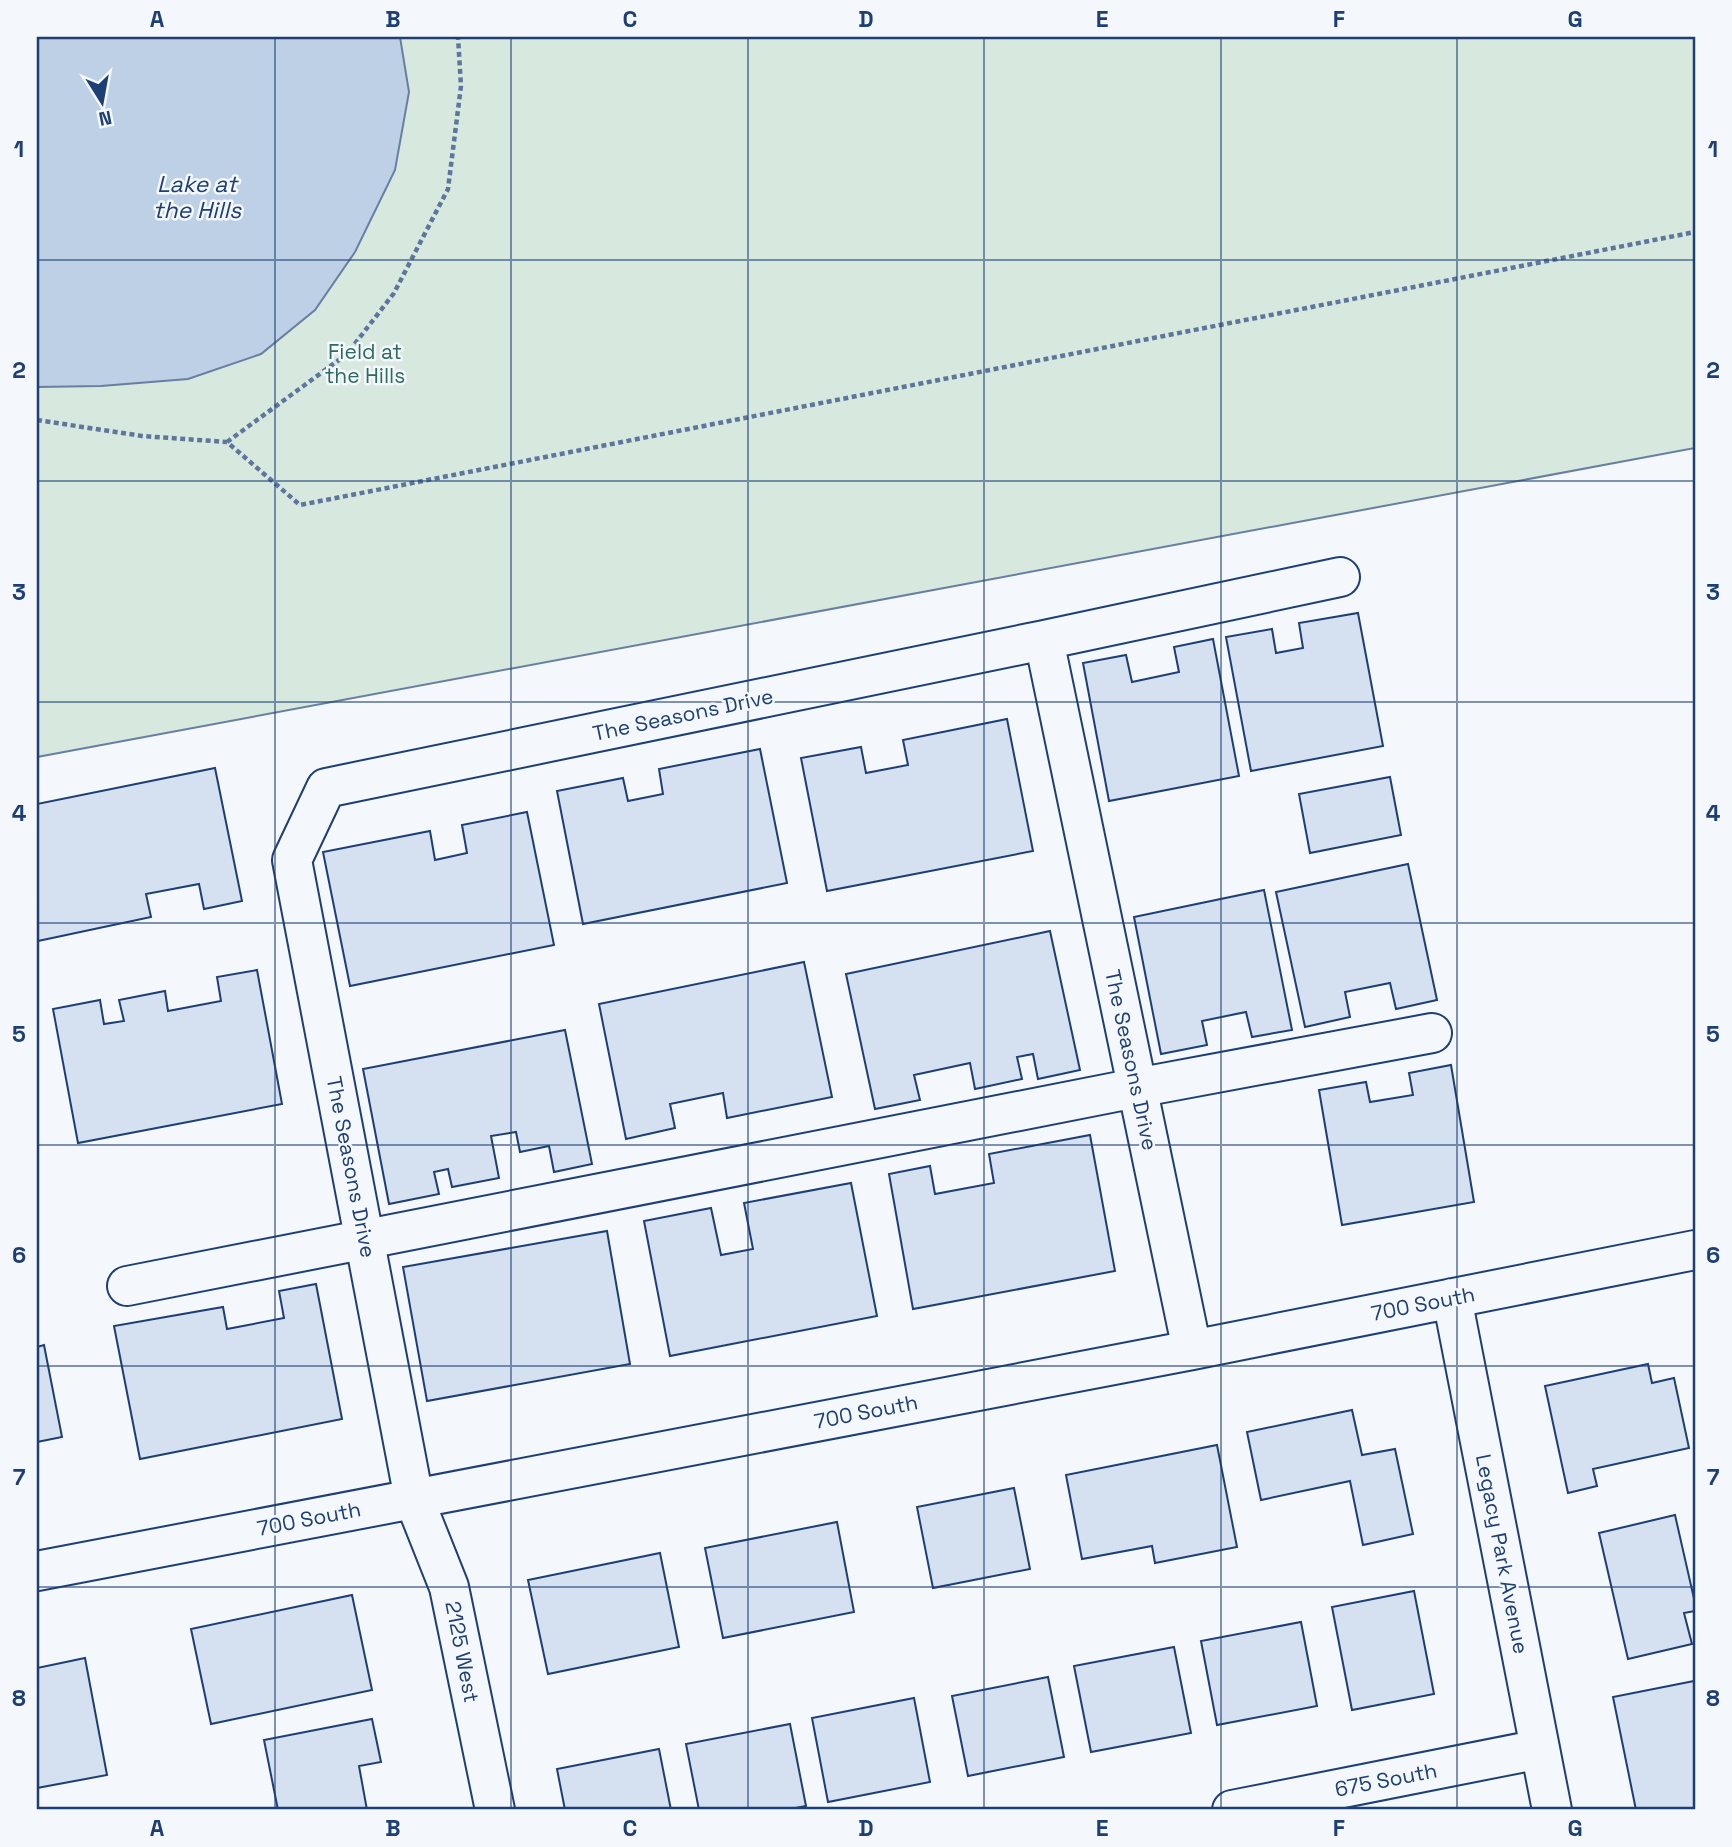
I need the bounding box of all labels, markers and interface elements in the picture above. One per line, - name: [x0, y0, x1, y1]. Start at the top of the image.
- text: A: [150, 4, 165, 34]
- text: B: [385, 4, 401, 34]
- text: C: [623, 4, 637, 34]
- text: D: [858, 4, 874, 34]
- text: E: [1096, 4, 1108, 34]
- text: F: [1333, 4, 1345, 34]
- text: G: [1567, 4, 1583, 34]
- north arrow: [66, 66, 136, 136]
- text: N: [97, 105, 114, 132]
- text: 1: [14, 134, 24, 164]
- text: 1: [1708, 134, 1718, 164]
- water label: Lake at the Hills: [153, 169, 242, 225]
- park label: Field at the Hills: [325, 338, 405, 389]
- text: 2: [12, 355, 26, 385]
- text: 2: [1706, 355, 1720, 385]
- text: 3: [12, 577, 26, 607]
- text: 3: [1706, 577, 1720, 607]
- street label: The Seasons Drive: [590, 682, 776, 747]
- text: 4: [12, 798, 27, 828]
- text: 4: [1706, 798, 1721, 828]
- street label: The Seasons Drive: [1099, 967, 1164, 1153]
- text: 5: [12, 1019, 26, 1049]
- text: 5: [1706, 1019, 1720, 1049]
- street label: The Seasons Drive: [321, 1074, 382, 1260]
- text: 6: [12, 1240, 26, 1270]
- text: 6: [1706, 1240, 1720, 1270]
- street label: 700 South: [1369, 1280, 1477, 1327]
- street label: 700 South: [812, 1388, 920, 1435]
- street label: Legacy Park Avenue: [1470, 1452, 1535, 1656]
- text: 7: [13, 1462, 26, 1492]
- text: 7: [1707, 1462, 1720, 1492]
- street label: 700 South: [255, 1495, 363, 1542]
- street label: 2125 West: [439, 1599, 486, 1705]
- text: 8: [12, 1683, 26, 1713]
- text: 8: [1706, 1683, 1720, 1713]
- street label: 675 South: [1332, 1756, 1439, 1803]
- text: A: [150, 1813, 165, 1843]
- text: B: [385, 1813, 401, 1843]
- text: C: [623, 1813, 637, 1843]
- text: D: [858, 1813, 874, 1843]
- text: E: [1096, 1813, 1108, 1843]
- text: F: [1333, 1813, 1345, 1843]
- text: G: [1567, 1813, 1583, 1843]

